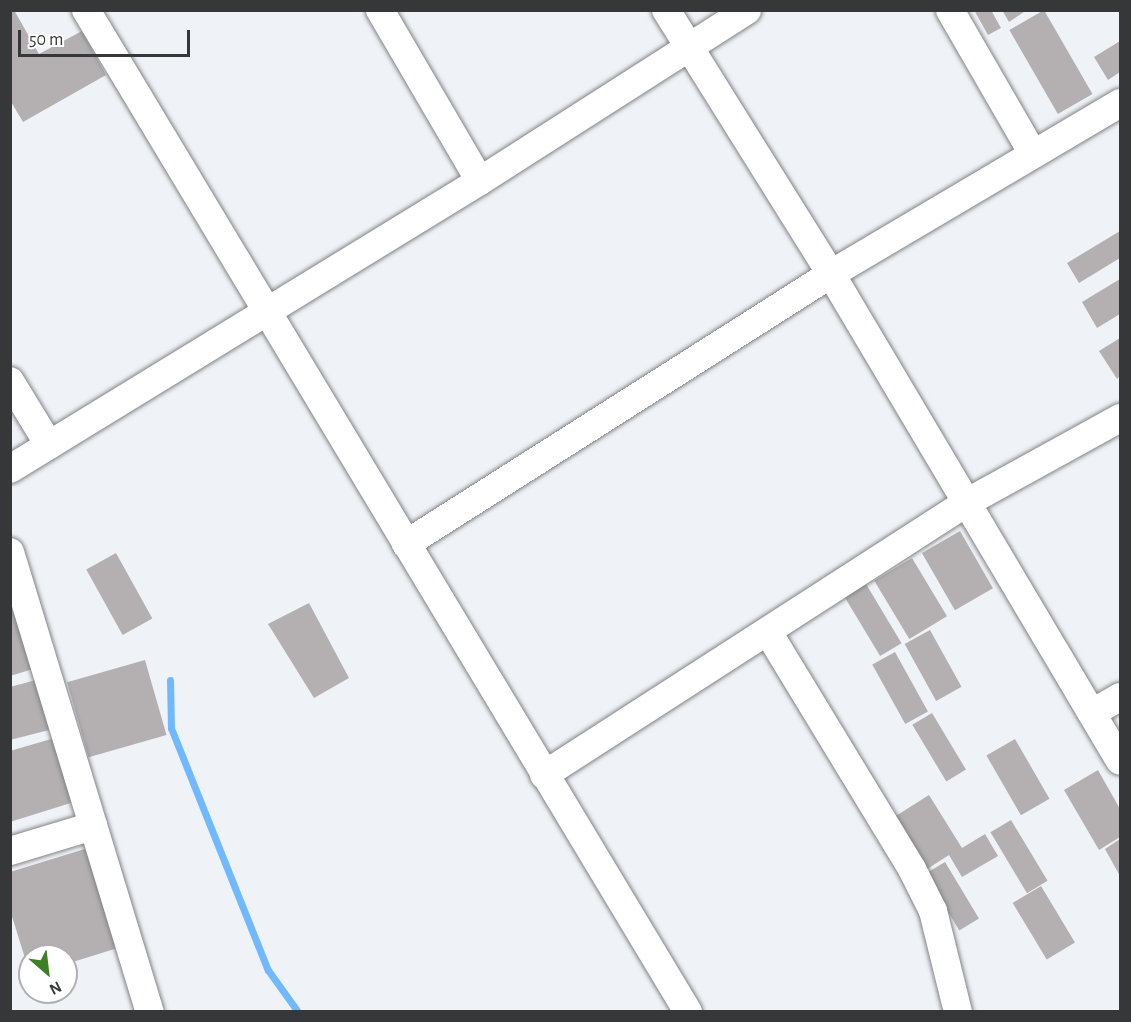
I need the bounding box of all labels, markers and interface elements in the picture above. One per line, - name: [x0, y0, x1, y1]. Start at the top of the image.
- scale bar: [21, 18, 194, 56]
- text: 50 m: [29, 31, 63, 49]
- north arrow: [18, 944, 78, 1004]
- text: N: [47, 978, 64, 998]

